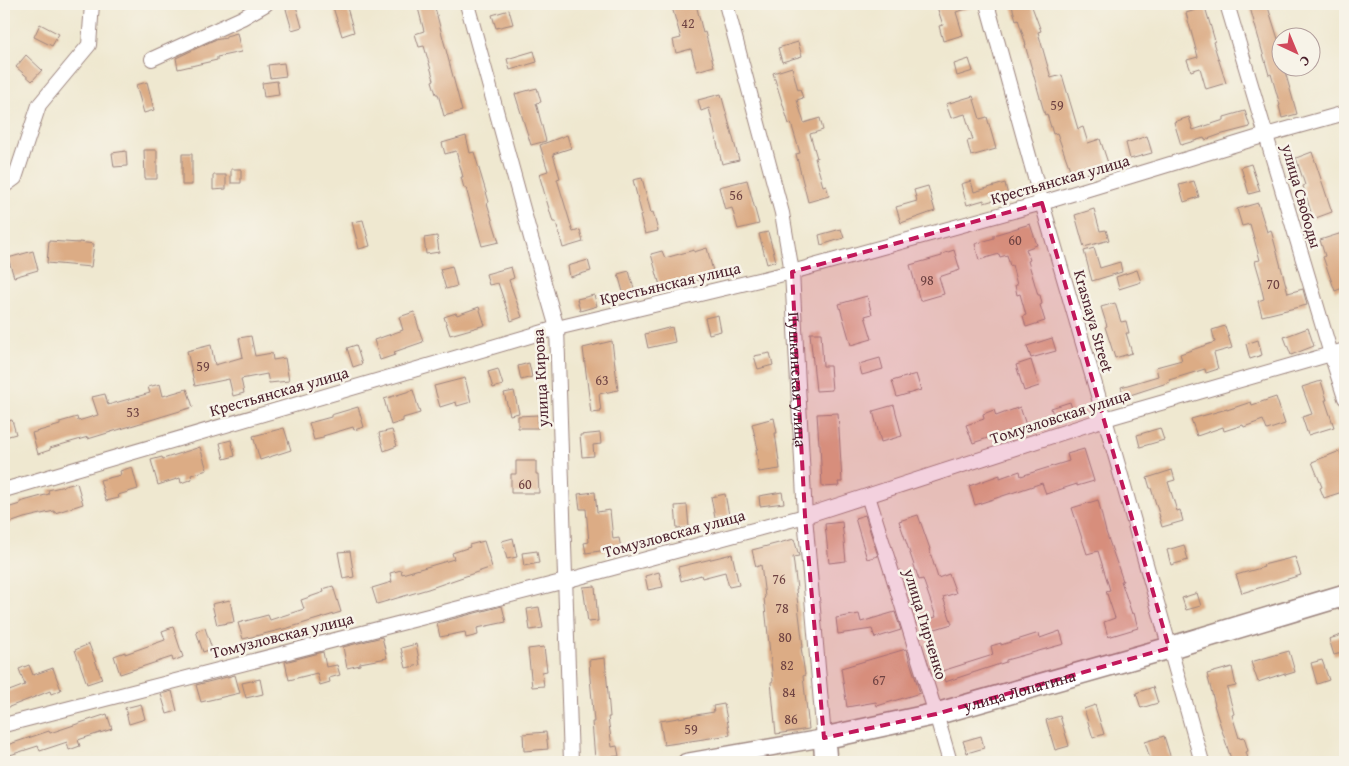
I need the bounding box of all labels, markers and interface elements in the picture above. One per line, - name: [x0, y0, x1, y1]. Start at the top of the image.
- house number: 42: [681, 13, 695, 33]
- north arrow: [1272, 28, 1322, 78]
- text: С: [1295, 51, 1315, 71]
- house number: 59: [1050, 95, 1064, 115]
- street label: улица Свободы: [1275, 140, 1328, 251]
- street label: Крестьянская улица: [988, 148, 1133, 210]
- house number: 56: [729, 185, 743, 205]
- house number: 60: [1008, 230, 1022, 250]
- street label: Крестьянская улица: [597, 255, 743, 311]
- street label: Krasnaya Street: [1068, 267, 1120, 375]
- house number: 98: [920, 270, 934, 290]
- house number: 70: [1266, 274, 1280, 294]
- street label: Пушкинская улица: [782, 311, 813, 448]
- street label: улица Кирова: [525, 328, 555, 429]
- house number: 59: [196, 356, 210, 376]
- street label: Крестьянская улица: [207, 360, 352, 422]
- house number: 63: [595, 370, 609, 390]
- street label: Томузловская улица: [987, 382, 1134, 450]
- house number: 53: [126, 402, 140, 422]
- house number: 60: [518, 474, 532, 494]
- street label: Томузловская улица: [600, 502, 748, 564]
- street label: улица Гирченко: [897, 565, 954, 682]
- house number: 76: [772, 569, 786, 589]
- house number: 78: [775, 598, 789, 618]
- street label: Томузловская улица: [208, 606, 356, 664]
- house number: 80: [778, 627, 792, 647]
- house number: 82: [780, 655, 794, 675]
- street label: улица Лопатина: [959, 663, 1078, 718]
- house number: 67: [872, 670, 886, 690]
- house number: 84: [782, 682, 796, 702]
- house number: 86: [784, 709, 798, 729]
- house number: 59: [684, 719, 698, 739]

